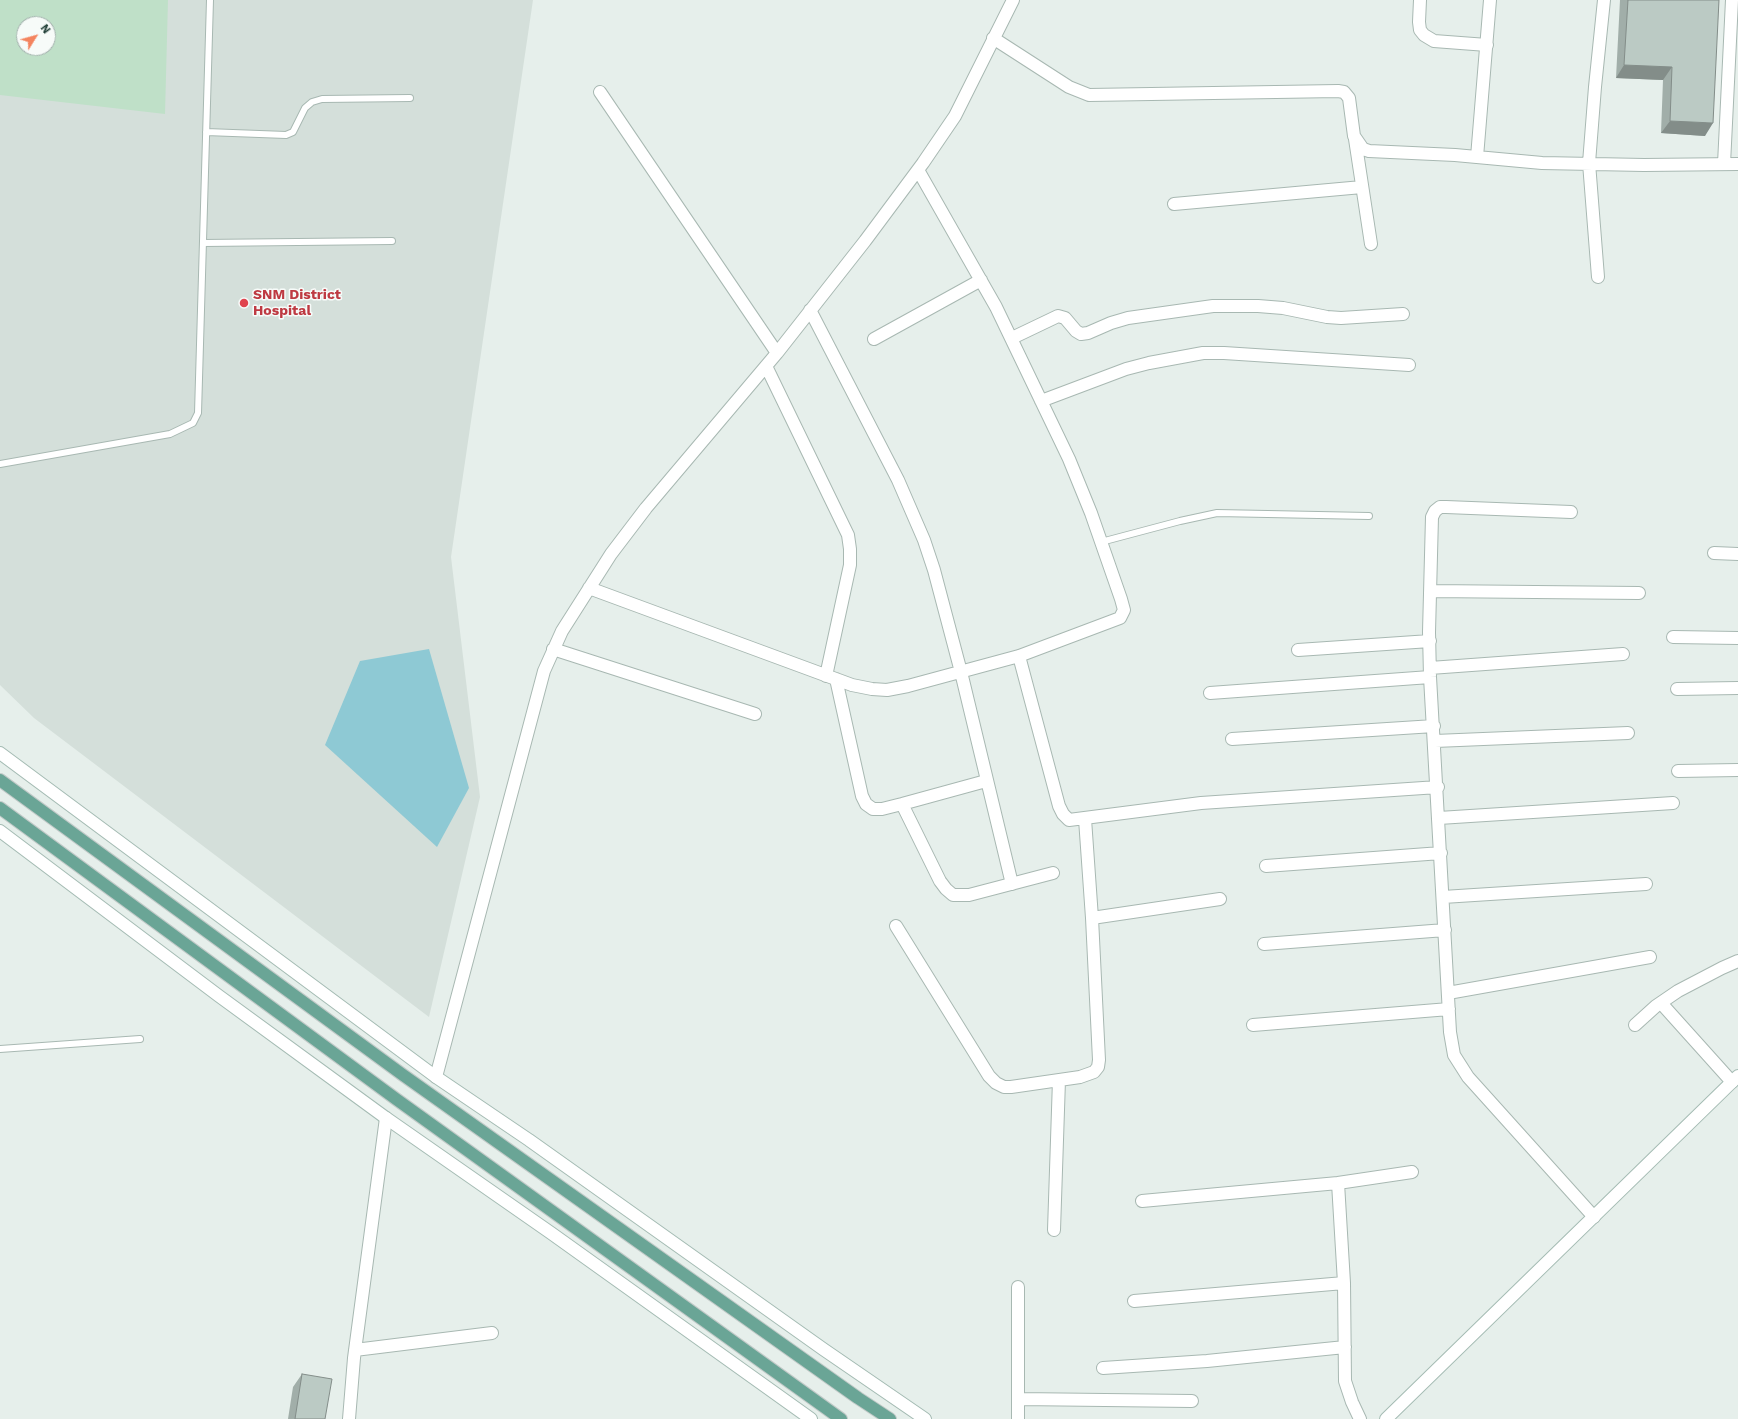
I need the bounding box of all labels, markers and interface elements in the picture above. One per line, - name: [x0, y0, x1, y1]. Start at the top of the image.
- north arrow: [16, 16, 56, 56]
- text: N: [38, 22, 53, 36]
- place label: SNM District Hospital: [253, 287, 341, 320]
- marker: SNM District Hospital: [238, 297, 250, 309]

